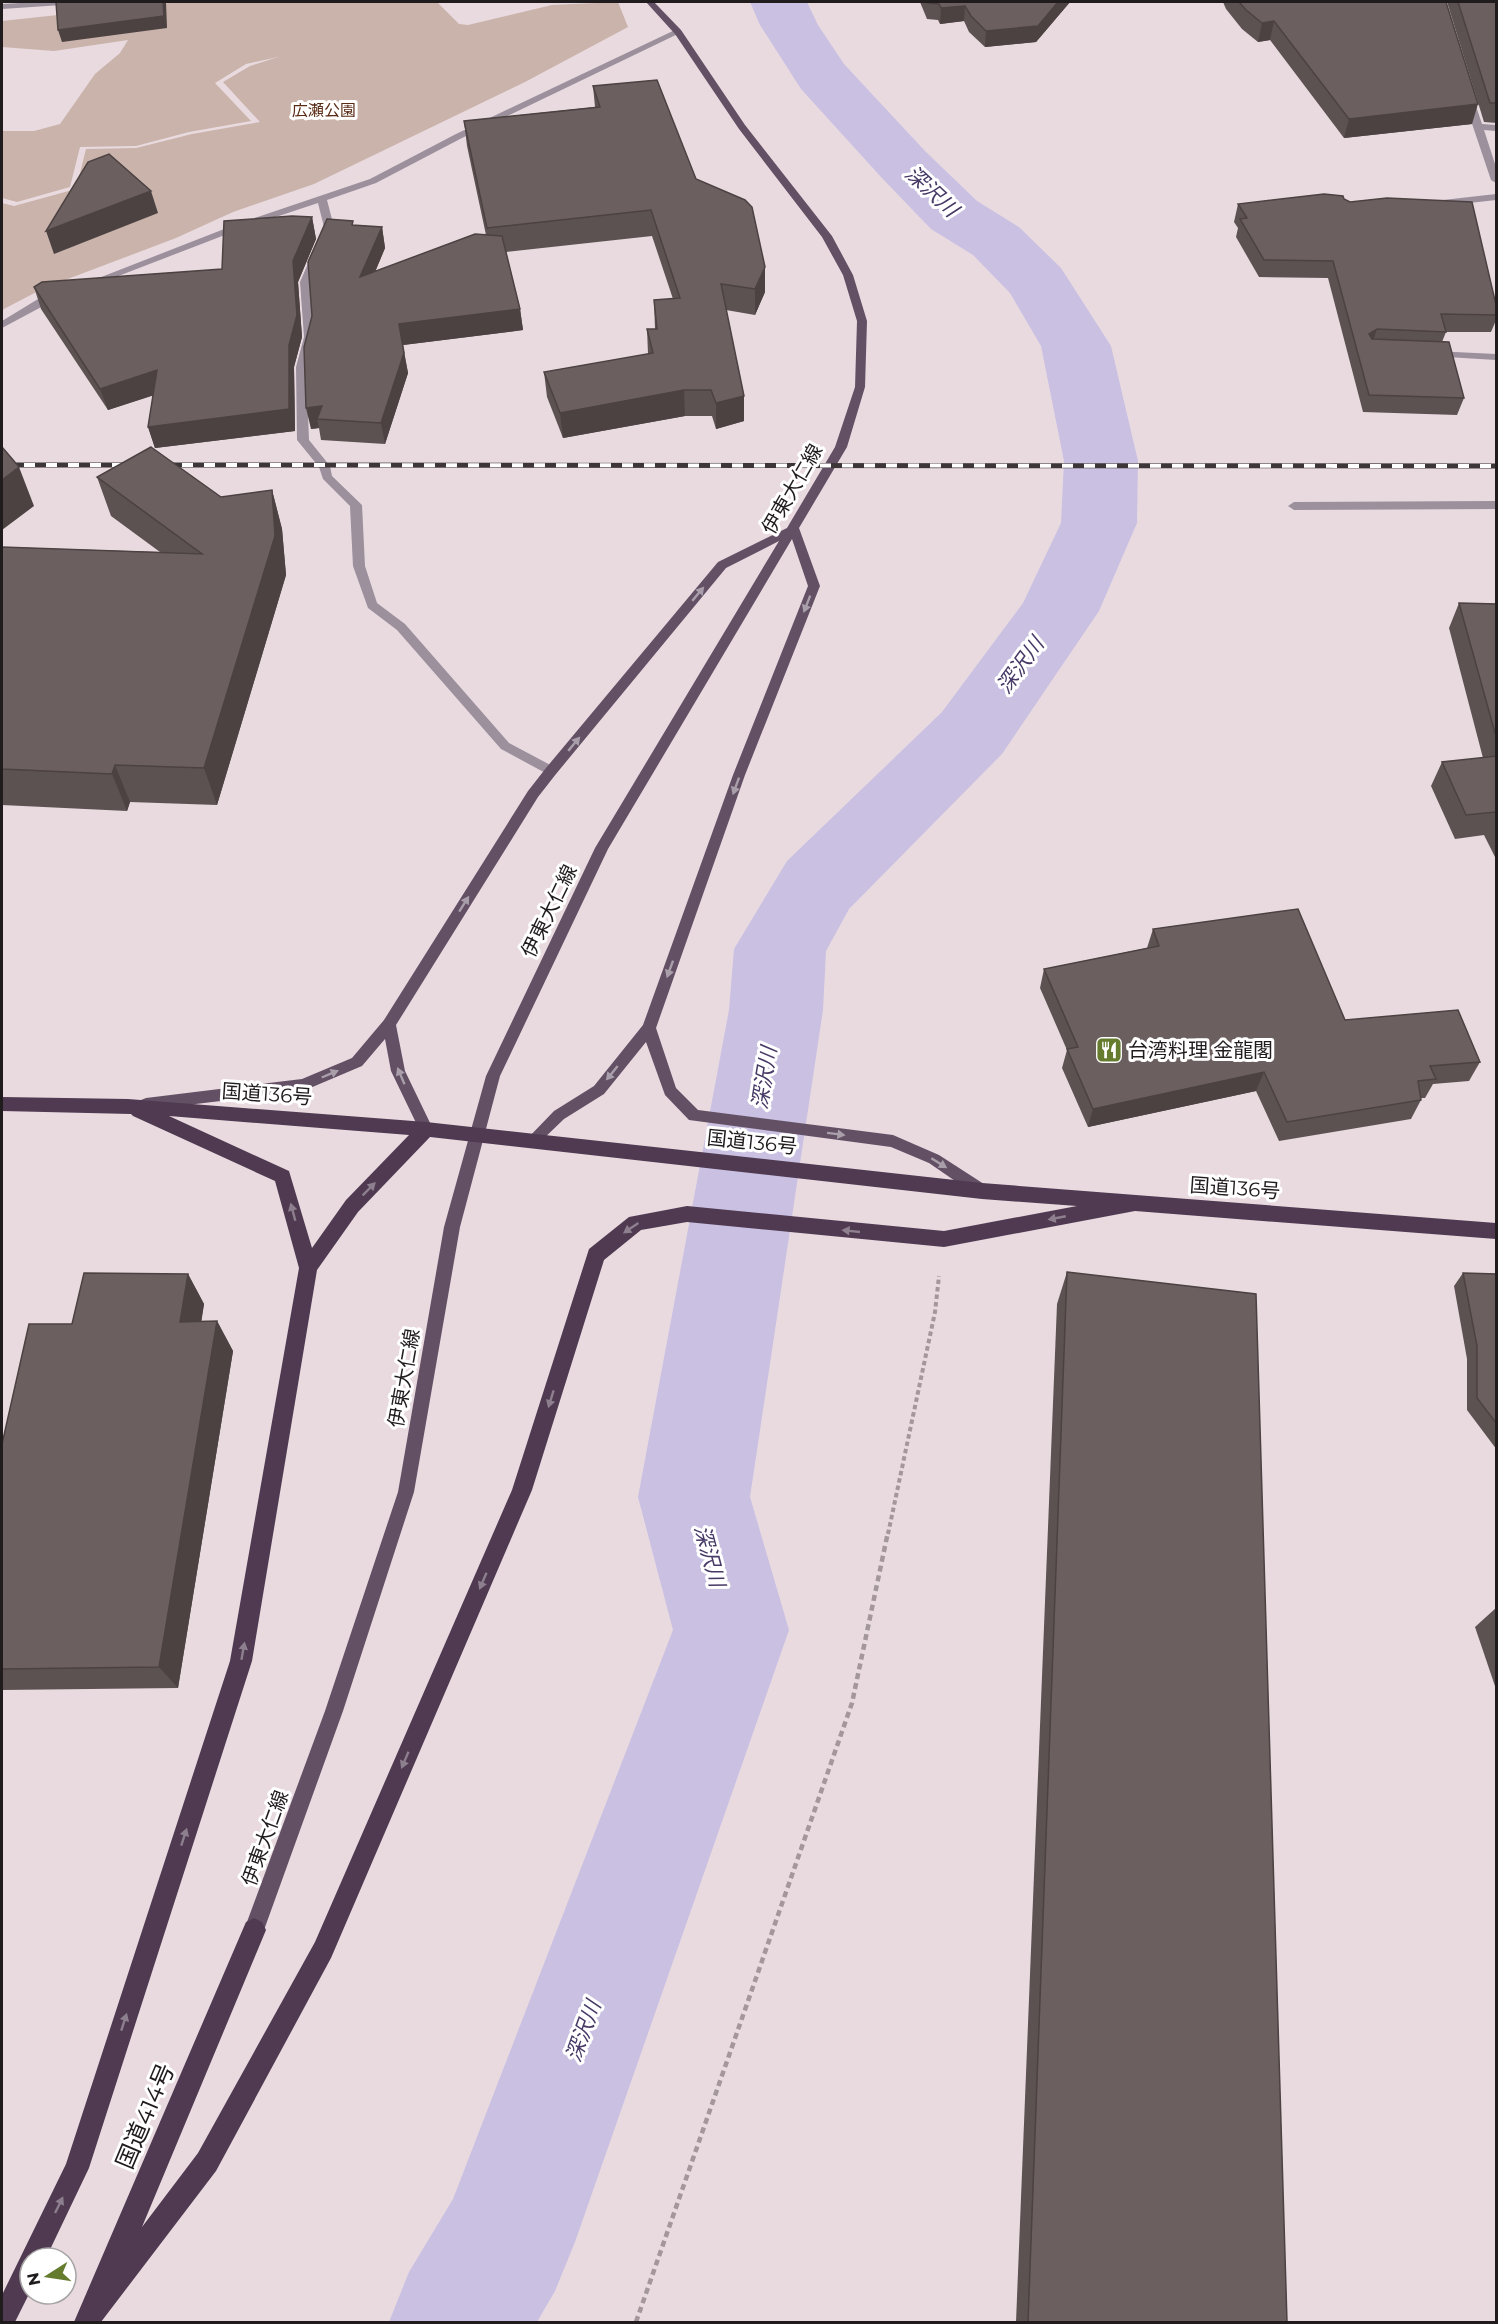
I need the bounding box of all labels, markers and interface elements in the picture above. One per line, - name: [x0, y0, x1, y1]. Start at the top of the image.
- park label: 広瀬公園: [292, 101, 356, 120]
- water label: 深沢川: [900, 160, 965, 223]
- street label: 伊東大仁線: [757, 440, 827, 538]
- one-way arrow: [692, 586, 704, 601]
- one-way arrow: [801, 595, 811, 613]
- water label: 深沢川: [991, 631, 1050, 698]
- one-way arrow: [567, 737, 580, 752]
- one-way arrow: [730, 777, 740, 795]
- street label: 伊東大仁線: [516, 861, 582, 961]
- one-way arrow: [458, 896, 469, 912]
- one-way arrow: [665, 961, 675, 979]
- restaurant icon: 台湾料理 金龍閣: [1094, 1035, 1124, 1065]
- place label: 台湾料理 金龍閣: [1128, 1038, 1273, 1062]
- water label: 深沢川: [747, 1043, 782, 1111]
- one-way arrow: [607, 1066, 619, 1081]
- one-way arrow: [396, 1067, 405, 1085]
- one-way arrow: [321, 1069, 338, 1078]
- street label: 国道136号: [221, 1079, 313, 1109]
- street label: 国道136号: [706, 1125, 798, 1159]
- one-way arrow: [826, 1129, 845, 1139]
- one-way arrow: [931, 1157, 948, 1168]
- street label: 国道136号: [1189, 1173, 1281, 1203]
- one-way arrow: [362, 1182, 376, 1196]
- one-way arrow: [288, 1202, 297, 1220]
- one-way arrow: [1047, 1214, 1066, 1223]
- one-way arrow: [623, 1222, 639, 1233]
- one-way arrow: [842, 1226, 861, 1236]
- street label: 伊東大仁線: [383, 1327, 425, 1429]
- one-way arrow: [546, 1390, 555, 1408]
- water label: 深沢川: [690, 1522, 731, 1592]
- one-way arrow: [477, 1572, 487, 1590]
- one-way arrow: [239, 1641, 248, 1660]
- one-way arrow: [400, 1751, 409, 1769]
- street label: 伊東大仁線: [237, 1787, 293, 1889]
- one-way arrow: [180, 1828, 190, 1846]
- water label: 深沢川: [560, 1995, 606, 2065]
- one-way arrow: [120, 2013, 130, 2031]
- street label: 国道414号: [110, 2059, 180, 2173]
- one-way arrow: [54, 2197, 63, 2214]
- north arrow: [18, 2246, 78, 2306]
- text: N: [23, 2271, 44, 2287]

